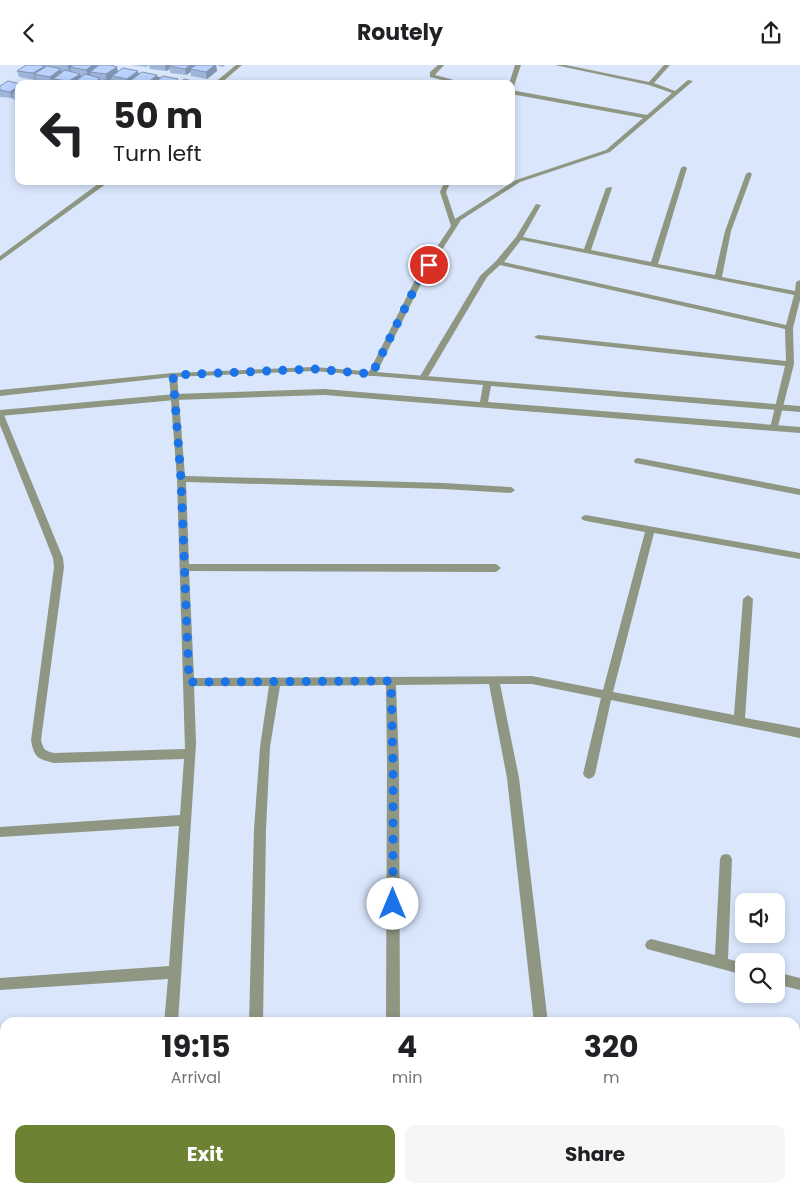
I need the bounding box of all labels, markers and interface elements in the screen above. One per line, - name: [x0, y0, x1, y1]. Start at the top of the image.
- text: Routely: [357, 17, 443, 48]
- icon: back: [15, 19, 43, 47]
- icon: share: [757, 19, 785, 47]
- text: 50 m: [113, 91, 203, 140]
- icon: left: [30, 100, 95, 165]
- text: Turn left: [113, 138, 201, 169]
- pin: [408, 244, 450, 286]
- icon: arrive: [415, 251, 443, 279]
- position arrow: [366, 877, 418, 929]
- map controls: [735, 893, 785, 1003]
- button: sound: [735, 893, 785, 943]
- button: search: [735, 953, 785, 1003]
- text: 19:15: [161, 1025, 230, 1068]
- text: 4: [397, 1025, 417, 1068]
- text: 320: [584, 1025, 639, 1068]
- text: Arrival: [171, 1066, 221, 1089]
- text: min: [392, 1066, 422, 1089]
- text: m: [603, 1066, 619, 1089]
- button: Exit: [15, 1125, 395, 1183]
- button: Share: [405, 1125, 785, 1183]

